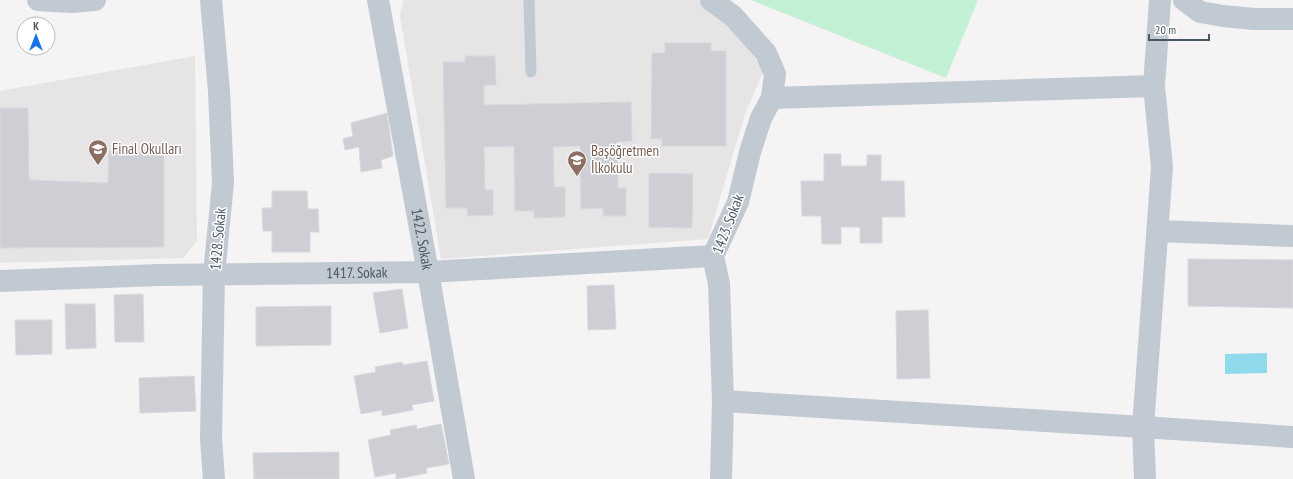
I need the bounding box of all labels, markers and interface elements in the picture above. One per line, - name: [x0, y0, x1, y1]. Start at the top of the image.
- north arrow: [16, 16, 56, 56]
- scale bar: [1149, 16, 1209, 42]
- text: K: [33, 19, 39, 33]
- text: 20 m: [1155, 22, 1176, 37]
- school or university icon: Final Okulları: [87, 138, 109, 166]
- place label: Final Okulları: [112, 139, 182, 158]
- place label: Başöğretmen İlkokulu: [591, 141, 659, 177]
- school or university icon: Başöğretmen İlkokulu: [566, 149, 588, 177]
- street label: 1423. Sokak: [707, 191, 748, 256]
- street label: 1422. Sokak: [407, 206, 437, 272]
- street label: 1428. Sokak: [205, 207, 230, 271]
- street label: 1417. Sokak: [326, 262, 388, 282]

